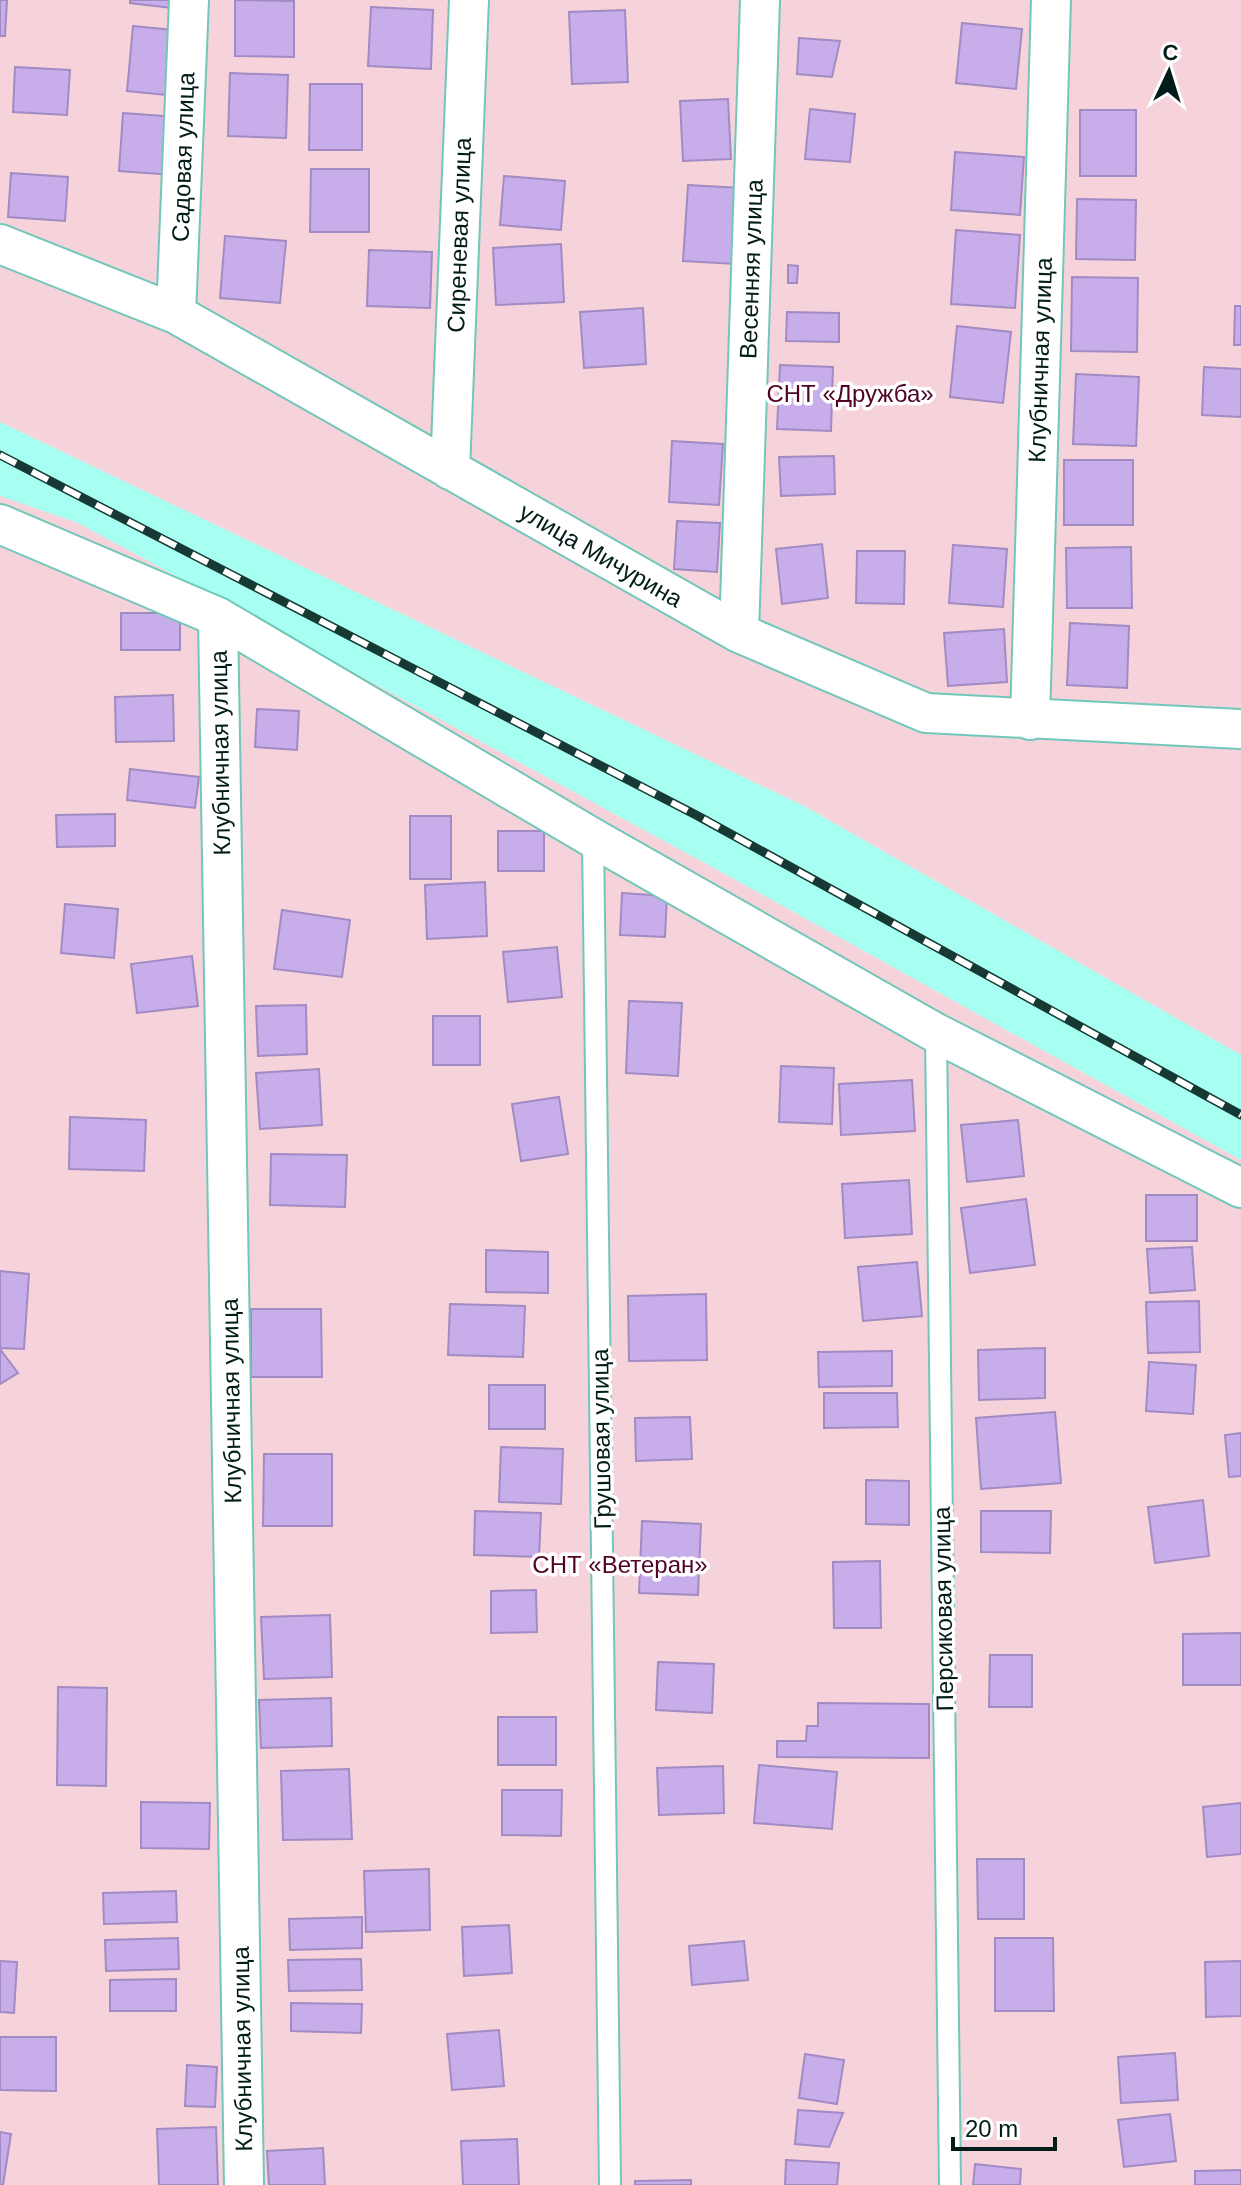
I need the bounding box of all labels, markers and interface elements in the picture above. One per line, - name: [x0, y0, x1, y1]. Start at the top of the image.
- north arrow: [1129, 32, 1209, 112]
- text: С: [1162, 40, 1179, 66]
- street label: Садовая улица: [167, 71, 199, 242]
- street label: Сиреневая улица: [442, 136, 476, 333]
- street label: Весенняя улица: [734, 178, 768, 359]
- street label: Клубничная улица: [1023, 256, 1057, 463]
- park label: СНТ «Дружба»: [766, 380, 934, 407]
- street label: улица Мичурина: [515, 497, 688, 613]
- street label: Клубничная улица: [205, 649, 235, 856]
- street label: Клубничная улица: [216, 1297, 246, 1504]
- street label: Грушовая улица: [586, 1348, 616, 1530]
- street label: Персиковая улица: [928, 1506, 958, 1712]
- park label: СНТ «Ветеран»: [532, 1551, 708, 1578]
- street label: Клубничная улица: [227, 1945, 257, 2152]
- scale bar: [953, 2101, 1055, 2151]
- text: 20 m: [965, 2115, 1018, 2142]

